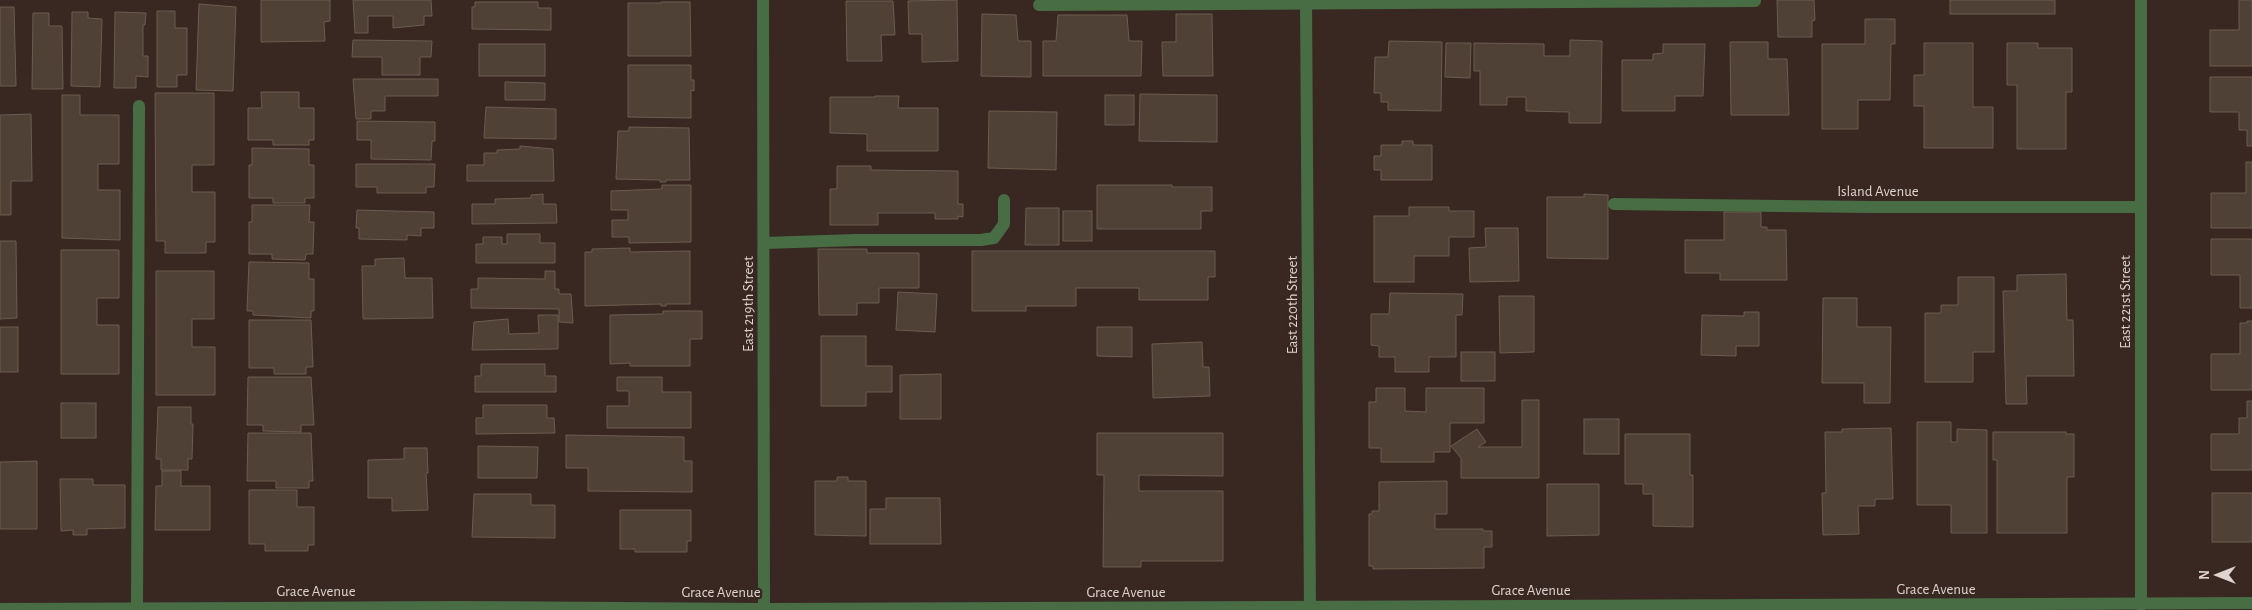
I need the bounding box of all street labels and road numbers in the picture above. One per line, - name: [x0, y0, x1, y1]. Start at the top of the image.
- street label: Island Avenue: [1837, 184, 1919, 199]
- street label: East 220th Street: [1285, 255, 1300, 354]
- street label: East 221st Street: [2118, 255, 2133, 349]
- street label: East 219th Street: [741, 256, 756, 352]
- street label: Grace Avenue: [1896, 582, 1976, 597]
- street label: Grace Avenue: [1491, 583, 1571, 598]
- street label: Grace Avenue: [276, 584, 356, 599]
- street label: Grace Avenue: [681, 585, 761, 600]
- street label: Grace Avenue: [1086, 585, 1166, 600]

